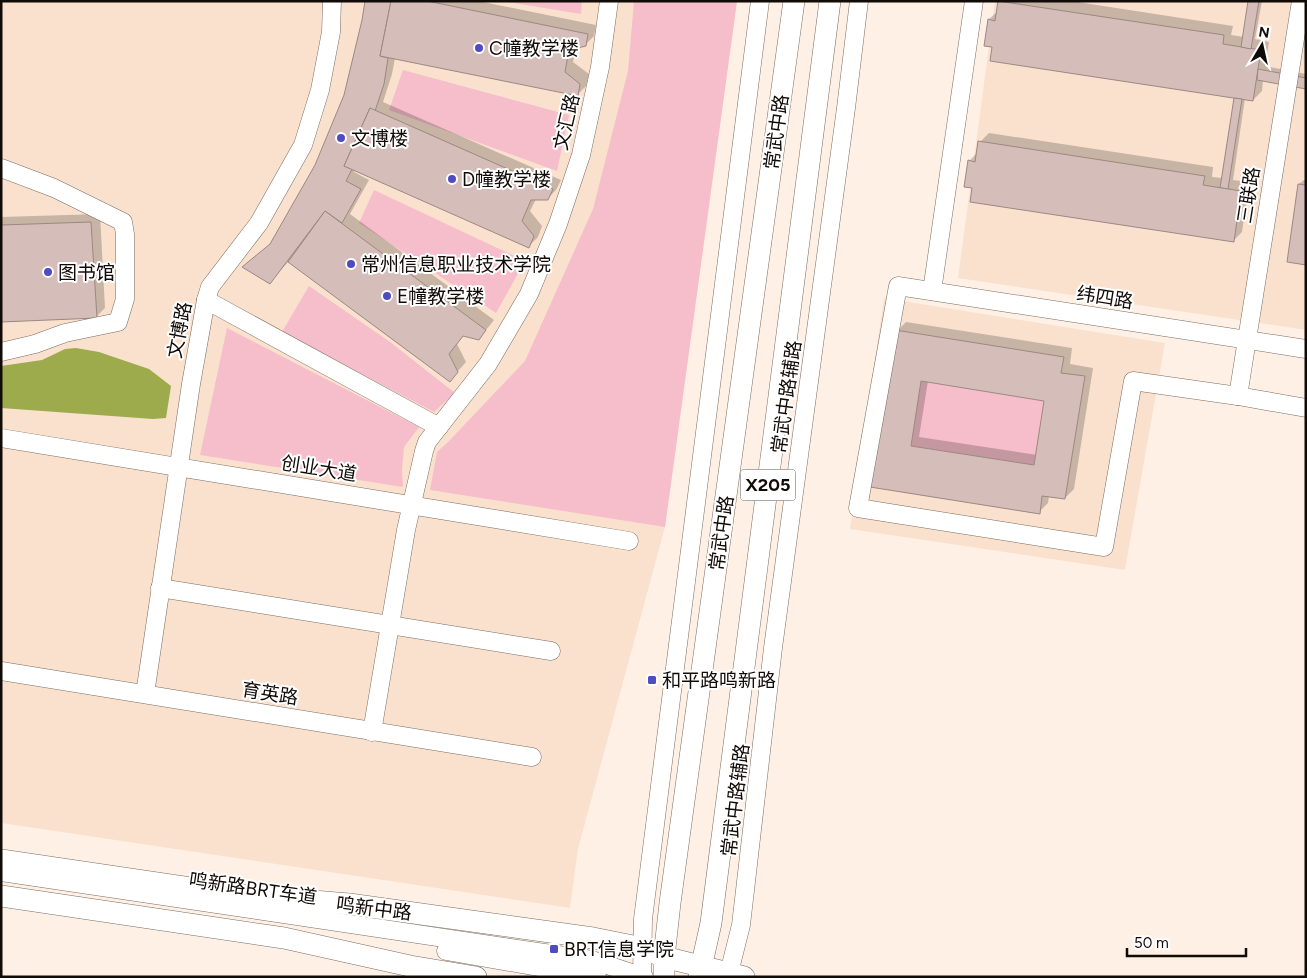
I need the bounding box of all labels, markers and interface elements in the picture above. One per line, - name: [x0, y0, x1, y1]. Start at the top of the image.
- north arrow: [1237, 20, 1287, 70]
- text: N: [1257, 23, 1271, 42]
- place label: C幢教学楼: [489, 37, 579, 60]
- marker: C幢教学楼: [473, 42, 485, 54]
- street label: 文汇路: [549, 92, 584, 152]
- street label: 常武中路: [760, 93, 793, 171]
- place label: 文博楼: [351, 127, 408, 150]
- marker: 文博楼: [335, 132, 347, 144]
- street label: 三联路: [1233, 165, 1264, 225]
- place label: D幢教学楼: [462, 168, 551, 191]
- marker: D幢教学楼: [446, 173, 458, 185]
- place label: 常州信息职业技术学院: [361, 253, 551, 276]
- marker: 常州信息职业技术学院: [345, 258, 357, 270]
- place label: 图书馆: [58, 261, 115, 284]
- marker: 图书馆: [42, 266, 54, 278]
- street label: 纬四路: [1075, 282, 1135, 313]
- place label: E幢教学楼: [397, 285, 484, 308]
- marker: E幢教学楼: [381, 290, 393, 302]
- street label: 文博路: [163, 300, 196, 360]
- street label: 常武中路辅路: [767, 339, 806, 455]
- street label: 创业大道: [280, 451, 358, 486]
- road number: X205: [740, 470, 796, 500]
- street label: 常武中路: [705, 494, 738, 572]
- place label: 和平路鸣新路: [662, 669, 776, 692]
- marker: 和平路鸣新路: [646, 674, 658, 686]
- street label: 育英路: [240, 678, 300, 709]
- street label: 常武中路辅路: [717, 742, 754, 858]
- street label: 鸣新路BRT车道: [187, 868, 318, 909]
- street label: 鸣新中路: [335, 892, 413, 925]
- scale bar: [1127, 926, 1246, 958]
- text: 50 m: [1134, 934, 1169, 952]
- place label: BRT信息学院: [564, 938, 674, 961]
- marker: BRT信息学院: [548, 943, 560, 955]

